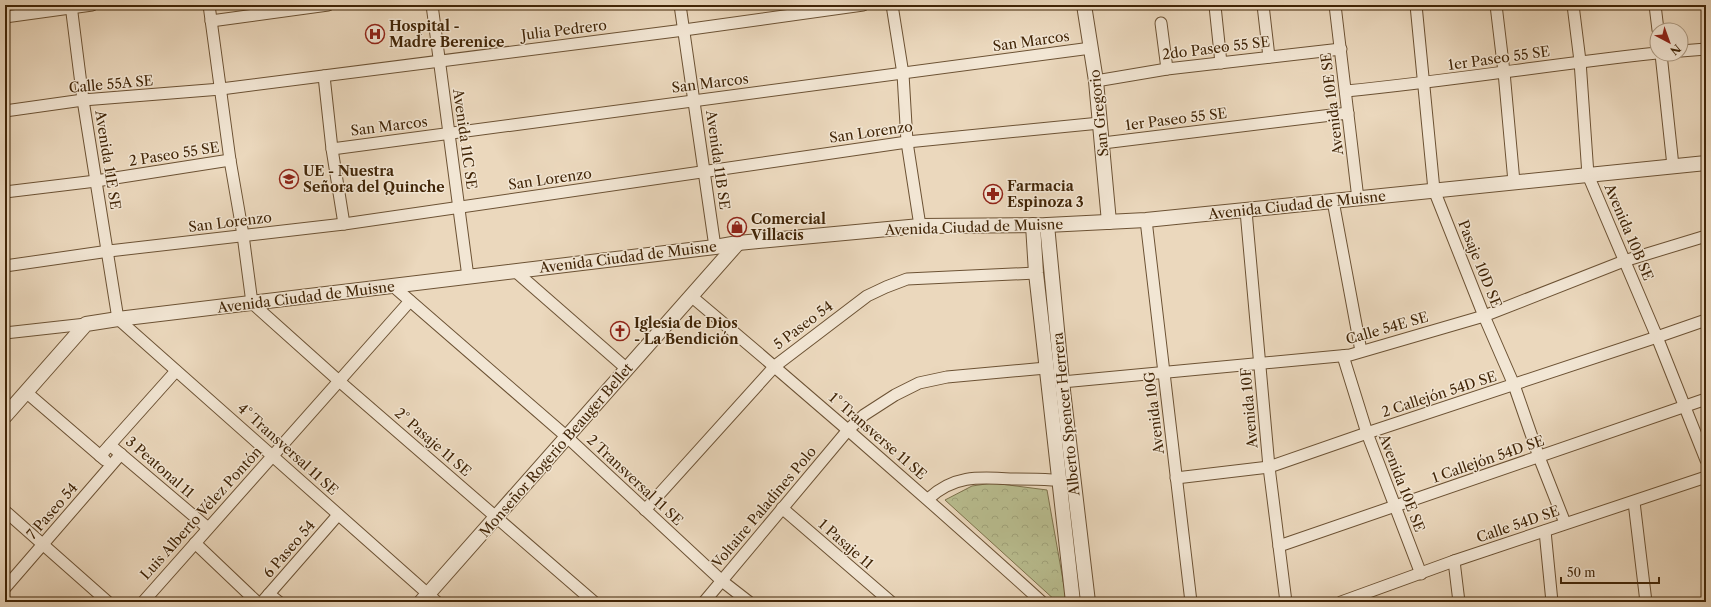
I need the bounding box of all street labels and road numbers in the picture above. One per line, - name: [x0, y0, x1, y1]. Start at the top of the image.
- street label: Julia Pedrero: [518, 16, 608, 44]
- street label: San Marcos: [991, 27, 1071, 55]
- street label: 2do Paseo 55 SE: [1161, 32, 1271, 64]
- street label: 1er Paseo 55 SE: [1447, 42, 1551, 74]
- street label: Avenida 10E SE: [1317, 52, 1347, 157]
- street label: San Gregorio: [1085, 68, 1113, 158]
- street label: San Marcos: [671, 69, 749, 97]
- street label: Calle 55A SE: [68, 71, 154, 97]
- street label: Avenida 11C SE: [449, 87, 481, 190]
- street label: 1er Paseo 55 SE: [1124, 104, 1228, 134]
- street label: Avenida 11E SE: [91, 108, 125, 211]
- street label: Avenida 11B SE: [702, 108, 734, 211]
- street label: San Marcos: [350, 112, 428, 140]
- street label: San Lorenzo: [828, 117, 914, 147]
- street label: 2 Paseo 55 SE: [127, 138, 221, 170]
- street label: San Lorenzo: [507, 164, 593, 194]
- street label: Avenida 10B SE: [1600, 180, 1657, 283]
- street label: Avenida Ciudad de Muisne: [1206, 187, 1387, 223]
- street label: San Lorenzo: [187, 208, 273, 236]
- street label: Avenida Ciudad de Muisne: [883, 215, 1064, 239]
- street label: Pasaje 10D SE: [1454, 217, 1506, 311]
- street label: Avenida Ciudad de Muisne: [537, 237, 718, 277]
- street label: Avenida Ciudad de Muisne: [215, 277, 396, 317]
- street label: 5 Paseo 54: [770, 297, 836, 353]
- street label: Calle 54E SE: [1344, 308, 1430, 348]
- street label: Alberto Spencer Herrera: [1048, 331, 1084, 498]
- street label: Monseñor Rogerio Beauger Bellet: [475, 359, 637, 541]
- street label: Avenida 10F: [1237, 367, 1262, 450]
- street label: 2 Callejón 54D SE: [1379, 367, 1499, 421]
- street label: Avenida 10G: [1140, 371, 1168, 456]
- street label: 1° Transverse 11 SE: [825, 389, 931, 483]
- street label: 4° Transversal 11 SE: [234, 399, 342, 499]
- street label: 2° Pasaje 11 SE: [391, 404, 475, 480]
- street label: 2 Transversal 11 SE: [583, 431, 687, 529]
- street label: Avenida 10E SE: [1375, 431, 1429, 534]
- street label: 1 Callejón 54D SE: [1429, 431, 1547, 487]
- street label: 3 Peatonal 11: [122, 432, 198, 502]
- street label: Luis Alberto Vélez Pontón: [136, 443, 266, 583]
- street label: Voltaire Paladines Polo: [707, 443, 820, 572]
- street label: 7 Paseo 54: [23, 479, 81, 543]
- street label: Calle 54D SE: [1474, 501, 1562, 547]
- street label: 1 Pasaje 11: [815, 515, 877, 573]
- street label: 6 Paseo 54: [259, 517, 319, 581]

